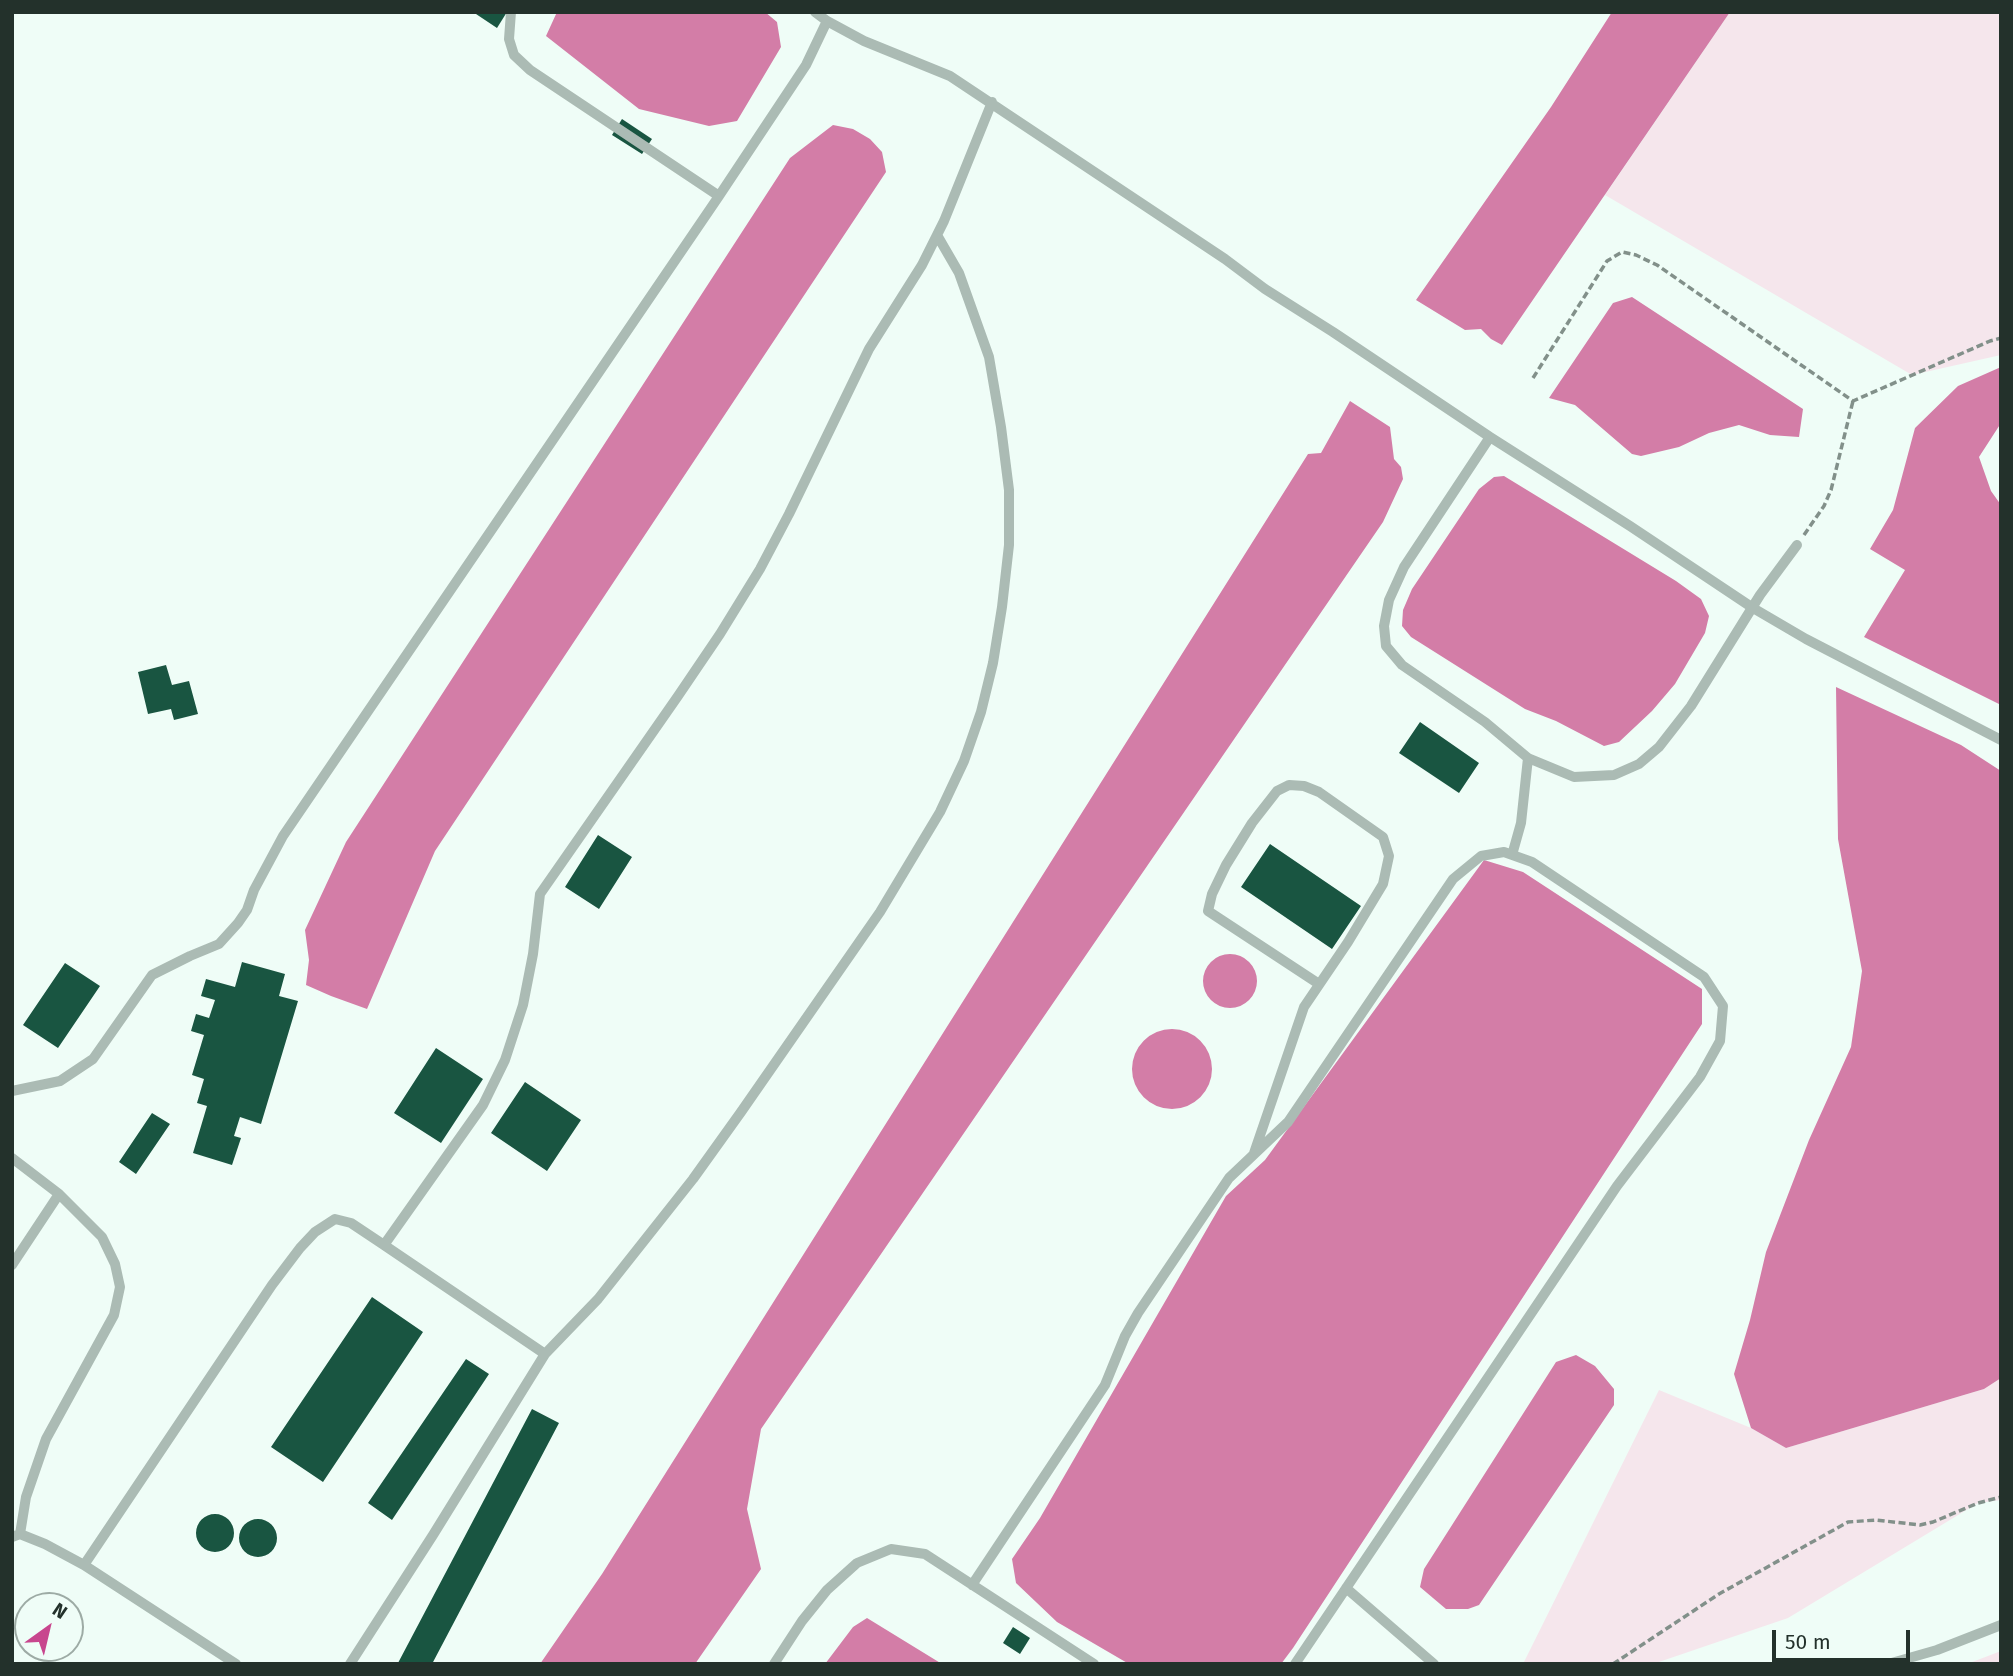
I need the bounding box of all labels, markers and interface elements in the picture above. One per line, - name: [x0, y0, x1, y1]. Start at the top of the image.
- north arrow: [14, 1592, 84, 1662]
- text: N: [48, 1598, 72, 1624]
- scale bar: [1775, 1616, 1913, 1660]
- text: 50 m: [1785, 1629, 1831, 1655]

